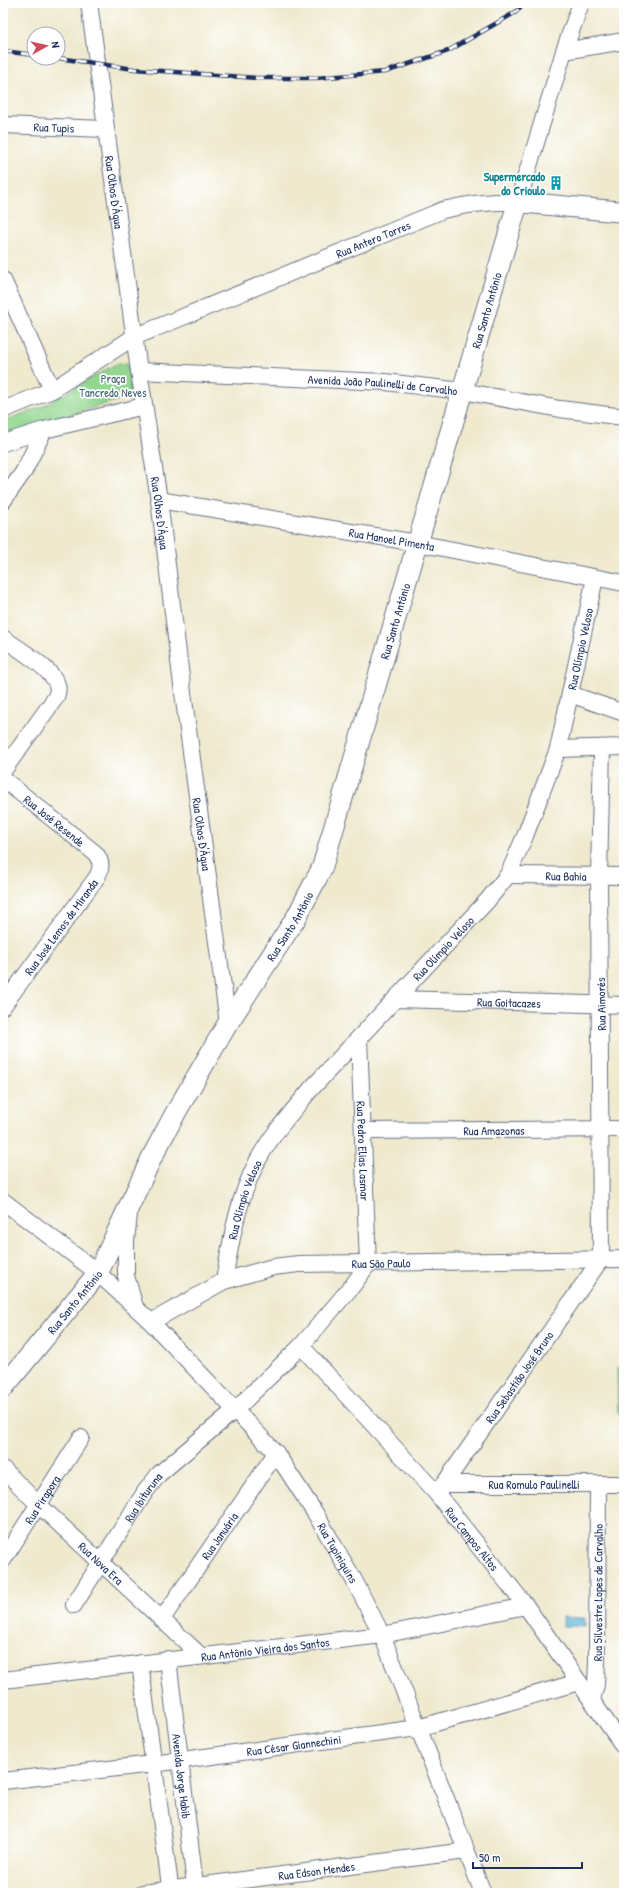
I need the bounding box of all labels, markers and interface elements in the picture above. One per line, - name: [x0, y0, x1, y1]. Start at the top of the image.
- north arrow: [26, 26, 66, 66]
- text: N: [49, 41, 63, 49]
- street label: Rua Tupis: [33, 118, 75, 136]
- street label: Rua Olhos D'Água: [101, 155, 128, 230]
- place label: Supermercado do Crioulo: [484, 168, 545, 199]
- building icon: Supermercado do Crioulo: [548, 175, 564, 191]
- street label: Rua Antero Torres: [333, 216, 413, 262]
- street label: Rua Santo Antônio: [467, 270, 505, 350]
- park label: Praça Tancredo Neves: [79, 370, 147, 401]
- street label: Avenida João Paulinelli de Carvalho: [307, 370, 459, 399]
- street label: Rua Olhos D'Água: [147, 475, 174, 551]
- street label: Rua Manoel Pimenta: [348, 523, 436, 555]
- street label: Rua Santo Antônio: [375, 581, 414, 661]
- street label: Rua Olímpio Veloso: [563, 606, 597, 691]
- street label: Rua José Resende: [20, 791, 89, 850]
- street label: Rua Olhos D'Água: [189, 797, 216, 872]
- street label: Rua Bahia: [545, 867, 587, 884]
- street label: Rua José Lemos de Miranda: [20, 875, 102, 978]
- street label: Rua Santo Antônio: [262, 888, 317, 964]
- street label: Rua Olímpio Veloso: [408, 912, 478, 984]
- street label: Rua Aimorés: [592, 977, 610, 1031]
- street label: Rua Goitacazes: [477, 993, 541, 1011]
- street label: Rua Pedro Elias Lasmar: [353, 1101, 374, 1202]
- street label: Rua Amazonas: [463, 1121, 525, 1139]
- street label: Rua Olímpio Veloso: [223, 1157, 265, 1241]
- street label: Rua São Paulo: [352, 1254, 411, 1272]
- street label: Rua Santo Antônio: [43, 1266, 106, 1337]
- street label: Rua Sebastião José Bruno: [481, 1327, 557, 1426]
- street label: Rua Ibituruna: [120, 1468, 166, 1525]
- street label: Rua Pirapora: [20, 1471, 64, 1527]
- street label: Rua Romulo Paulinelli: [488, 1476, 580, 1493]
- street label: Rua Campos Altos: [442, 1503, 503, 1574]
- street label: Rua Januária: [197, 1508, 242, 1563]
- street label: Rua Tupiniquins: [314, 1519, 363, 1586]
- street label: Rua Silvestre Lopes de Carvalho: [588, 1524, 606, 1661]
- street label: Rua Nova Era: [75, 1538, 128, 1588]
- street label: Rua Antônio Vieira dos Santos: [200, 1633, 331, 1665]
- street label: Rua César Giannechini: [245, 1730, 342, 1760]
- street label: Avenida Jorge Habib: [168, 1733, 196, 1820]
- scale bar: [473, 1844, 582, 1870]
- text: 50 m: [479, 1849, 500, 1866]
- street label: Rua Edson Mendes: [277, 1857, 356, 1884]

